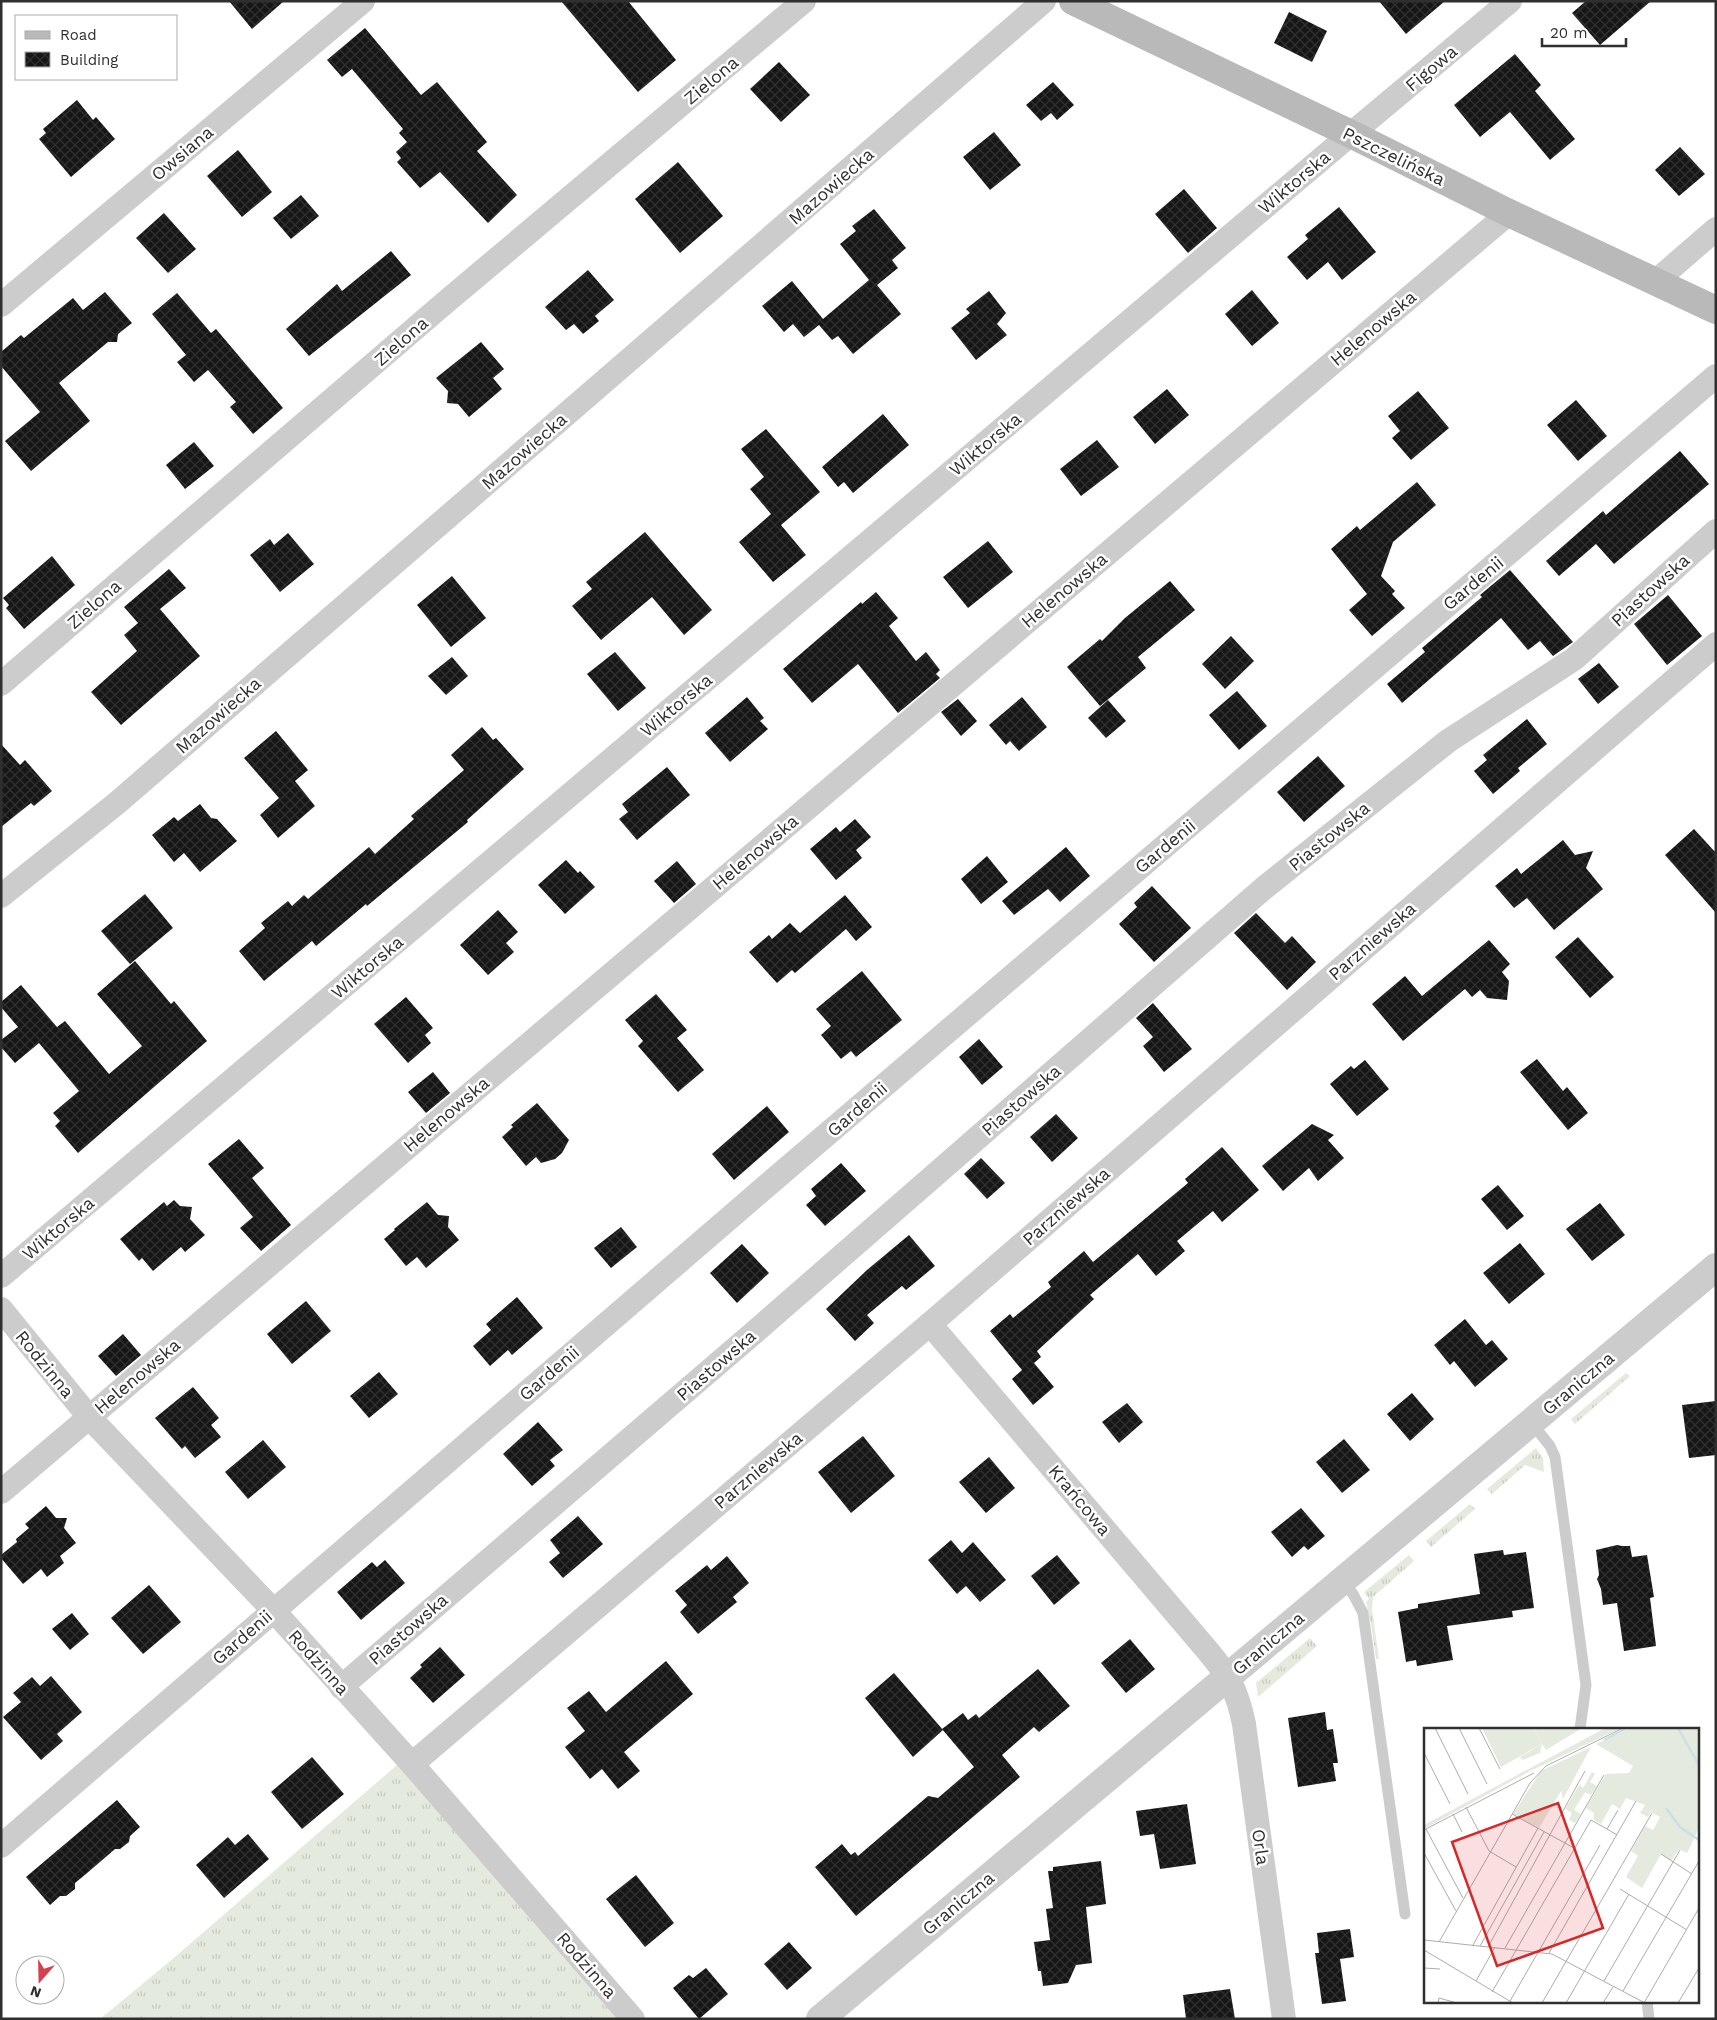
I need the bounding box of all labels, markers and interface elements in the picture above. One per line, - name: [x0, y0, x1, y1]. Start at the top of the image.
- legend: [15, 15, 178, 80]
- scale bar: [1542, 15, 1626, 47]
- text: 20 m: [1550, 24, 1588, 42]
- text: Road: [60, 26, 97, 44]
- street label: Figowa: [1401, 40, 1461, 96]
- text: Building: [60, 51, 118, 69]
- street label: Zielona: [680, 51, 742, 109]
- street label: Owsiana: [147, 121, 217, 185]
- street label: Pszczelińska: [1340, 122, 1448, 190]
- street label: Mazowiecka: [784, 143, 878, 229]
- street label: Wiktorska: [1254, 146, 1334, 218]
- street label: Helenowska: [1326, 286, 1420, 370]
- street label: Zielona: [370, 312, 432, 370]
- street label: Mazowiecka: [477, 408, 571, 494]
- street label: Wiktorska: [945, 408, 1025, 480]
- street label: Helenowska: [1017, 548, 1111, 632]
- street label: Piastowska: [1607, 549, 1693, 631]
- street label: Gardenii: [1438, 552, 1508, 614]
- street label: Zielona: [63, 575, 125, 633]
- street label: Wiktorska: [636, 669, 716, 741]
- street label: Mazowiecka: [171, 672, 265, 758]
- street label: Piastowska: [1284, 797, 1374, 875]
- street label: Helenowska: [708, 810, 802, 894]
- street label: Gardenii: [1130, 815, 1200, 877]
- street label: Parzniewska: [1324, 897, 1420, 985]
- street label: Wiktorska: [327, 931, 407, 1003]
- street label: Piastowska: [977, 1060, 1065, 1140]
- street label: Helenowska: [399, 1072, 493, 1156]
- street label: Gardenii: [823, 1077, 891, 1141]
- street label: Parzniewska: [1018, 1162, 1114, 1250]
- street label: Wiktorska: [18, 1192, 98, 1264]
- street label: Piastowska: [672, 1325, 760, 1405]
- street label: Rodzinna: [11, 1326, 79, 1402]
- street label: Helenowska: [90, 1334, 184, 1418]
- street label: Gardenii: [515, 1341, 583, 1405]
- street label: Graniczna: [1538, 1347, 1618, 1419]
- street label: Parzniewska: [710, 1427, 806, 1513]
- street label: Krańcowa: [1044, 1460, 1116, 1540]
- street label: Piastowska: [364, 1589, 452, 1669]
- street label: Gardenii: [208, 1605, 276, 1669]
- street label: Graniczna: [1228, 1607, 1308, 1679]
- street label: Rodzinna: [284, 1625, 354, 1699]
- inset map: [1424, 1728, 1700, 2002]
- street label: Orla: [1248, 1828, 1274, 1866]
- street label: Graniczna: [918, 1867, 998, 1939]
- street label: Rodzinna: [553, 1928, 621, 2002]
- north arrow: [15, 1955, 65, 2005]
- text: N: [28, 1983, 43, 2002]

